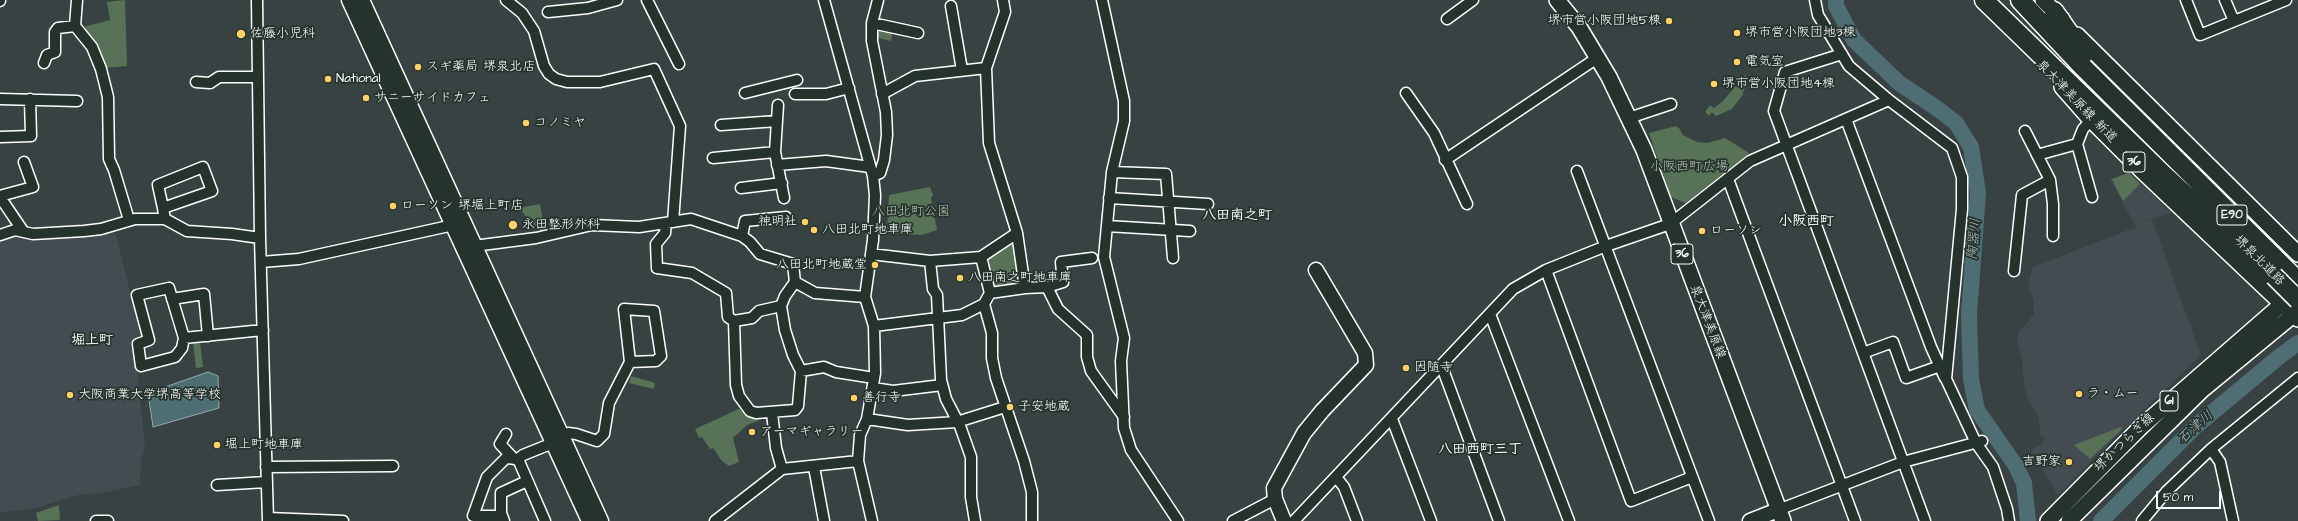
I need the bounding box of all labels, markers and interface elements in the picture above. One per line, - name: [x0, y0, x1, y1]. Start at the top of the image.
- place label: 堺市営小阪団地5棟: [1548, 13, 1661, 29]
- marker: 堺市営小阪団地5棟: [1664, 16, 1674, 26]
- place label: 堺市営小阪団地3棟: [1745, 25, 1856, 41]
- place label: 佐藤小児科: [250, 26, 315, 42]
- marker: 佐藤小児科: [235, 28, 247, 40]
- marker: 堺市営小阪団地3棟: [1732, 28, 1742, 38]
- place label: 電気室: [1745, 54, 1784, 70]
- marker: 電気室: [1732, 57, 1742, 67]
- street label: 泉大津美原線 新道: [2032, 57, 2120, 147]
- place label: スギ薬局 堺泉北店: [426, 59, 535, 75]
- marker: スギ薬局 堺泉北店: [413, 62, 423, 72]
- place label: National: [336, 71, 380, 87]
- marker: National: [323, 74, 333, 84]
- place label: 堺市営小阪団地4棟: [1722, 76, 1835, 92]
- marker: 堺市営小阪団地4棟: [1709, 79, 1719, 89]
- place label: サニーサイドカフェ: [374, 90, 491, 106]
- marker: サニーサイドカフェ: [361, 93, 371, 103]
- place label: コノミヤ: [534, 115, 586, 131]
- marker: コノミヤ: [521, 118, 531, 128]
- road number: 36: [2123, 152, 2145, 172]
- park label: 小阪西町広場: [1650, 159, 1728, 175]
- place label: ローソン 堺堀上町店: [401, 198, 523, 214]
- marker: ローソン 堺堀上町店: [388, 201, 398, 211]
- park label: 八田北町公園: [872, 204, 950, 220]
- road number: E90: [2217, 205, 2247, 225]
- district label: 八田南之町: [1202, 208, 1272, 224]
- place label: 神明社: [758, 214, 797, 230]
- district label: 小阪西町: [1778, 214, 1834, 230]
- place label: 永田整形外科: [522, 217, 600, 233]
- marker: 神明社: [800, 217, 810, 227]
- water label: 陶器川: [1965, 217, 1985, 261]
- marker: 永田整形外科: [507, 219, 519, 231]
- place label: 八田北町地車庫: [822, 222, 913, 238]
- place label: ローソン: [1710, 223, 1762, 239]
- marker: 八田北町地車庫: [809, 225, 819, 235]
- marker: ローソン: [1697, 226, 1707, 236]
- street label: 堺泉北道路: [2231, 233, 2287, 289]
- road number: 36: [1671, 244, 1693, 264]
- place label: 八田北町地蔵堂: [776, 257, 867, 273]
- marker: 八田北町地蔵堂: [870, 260, 880, 270]
- place label: 八田南之町地車庫: [968, 270, 1072, 286]
- marker: 八田南之町地車庫: [955, 273, 965, 283]
- street label: 泉大津美原線: [1686, 283, 1728, 361]
- district label: 堀上町: [71, 333, 113, 349]
- place label: 因随寺: [1414, 360, 1453, 376]
- marker: 因随寺: [1401, 363, 1411, 373]
- place label: ラ・ムー: [2087, 386, 2138, 402]
- place label: 大阪商業大学堺高等学校: [78, 387, 221, 403]
- marker: ラ・ムー: [2074, 389, 2084, 399]
- marker: 大阪商業大学堺高等学校: [65, 390, 75, 400]
- place label: 善行寺: [862, 390, 901, 406]
- road number: 61: [2160, 391, 2178, 411]
- marker: 善行寺: [849, 393, 859, 403]
- place label: 子安地蔵: [1018, 399, 1070, 415]
- marker: 子安地蔵: [1005, 402, 1015, 412]
- water label: 石津川: [2175, 408, 2217, 448]
- street label: 堺かつらぎ線: [2092, 410, 2158, 476]
- place label: アーマギャラリー: [760, 424, 863, 440]
- marker: アーマギャラリー: [747, 427, 757, 437]
- place label: 堀上町地車庫: [225, 437, 303, 453]
- marker: 堀上町地車庫: [212, 440, 222, 450]
- district label: 八田西町三丁: [1438, 442, 1522, 458]
- place label: 吉野家: [2022, 454, 2061, 470]
- marker: 吉野家: [2064, 457, 2074, 467]
- scale bar: [2158, 483, 2223, 509]
- text: 50 m: [2163, 489, 2193, 506]

